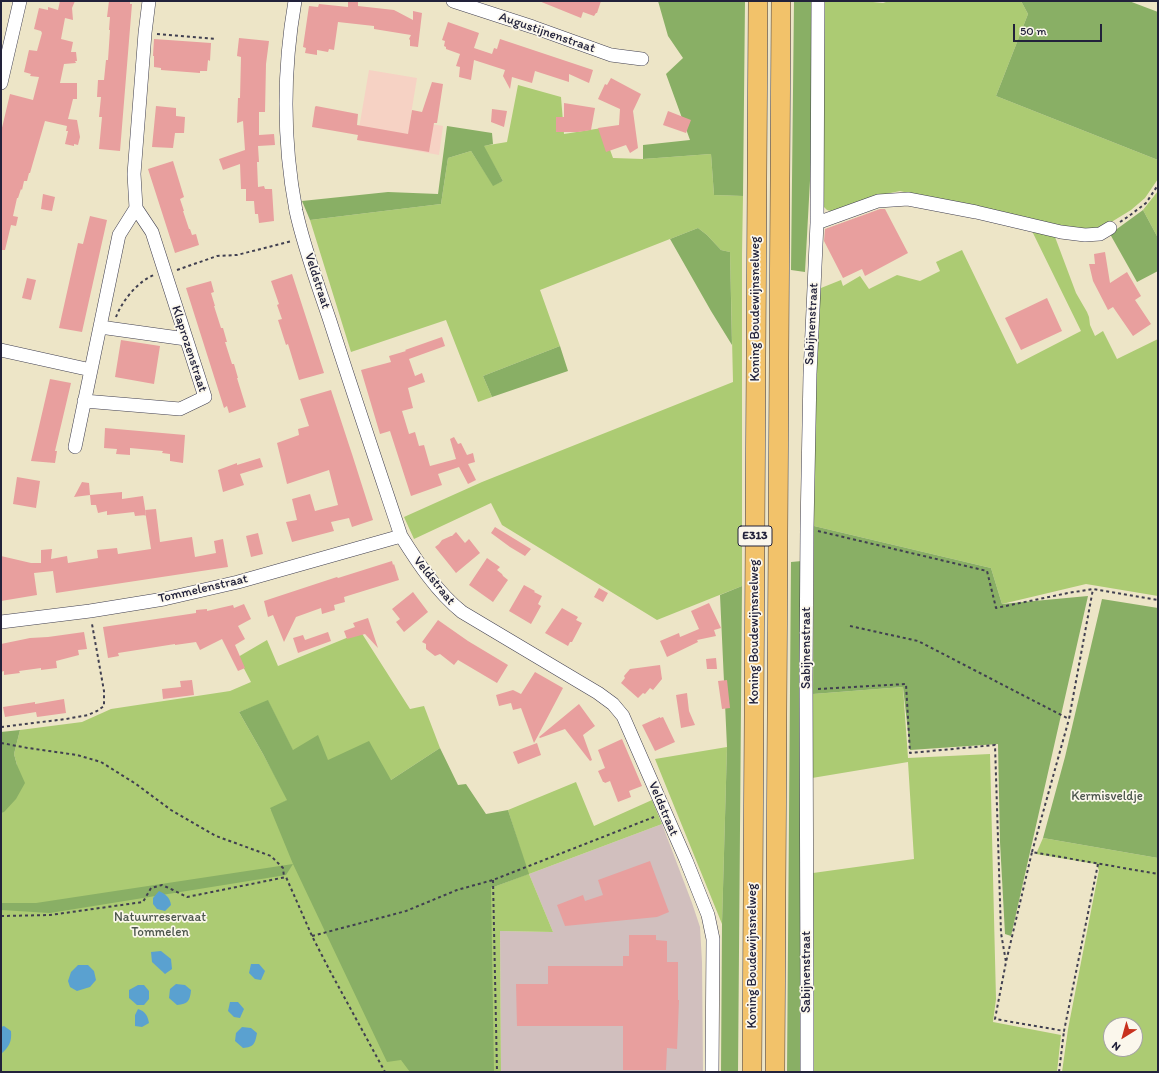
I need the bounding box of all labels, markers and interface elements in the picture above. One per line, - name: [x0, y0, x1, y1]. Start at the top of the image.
- street label: Augustijnenstraat: [497, 9, 597, 57]
- scale bar: [1015, 16, 1104, 42]
- text: 50 m: [1020, 24, 1046, 38]
- street label: Koning Boudewijnsnelweg: [748, 236, 764, 382]
- street label: Veldstraat: [301, 251, 333, 311]
- street label: Sabijnenstraat: [802, 283, 822, 365]
- street label: Klaprozenstraat: [168, 304, 210, 394]
- road number: E313: [738, 526, 772, 546]
- street label: Veldstraat: [410, 554, 458, 608]
- street label: Koning Boudewijnsnelweg: [747, 559, 763, 705]
- street label: Tommelenstraat: [157, 571, 249, 607]
- street label: Sabijnenstraat: [799, 607, 815, 689]
- street label: Veldstraat: [645, 779, 681, 839]
- park label: Kermisveldje: [1071, 789, 1143, 805]
- street label: Koning Boudewijnsnelweg: [745, 883, 761, 1029]
- park label: Natuurreservaat Tommelen: [114, 910, 206, 941]
- street label: Sabijnenstraat: [799, 931, 815, 1013]
- north arrow: [1103, 1017, 1143, 1057]
- text: N: [1109, 1039, 1123, 1054]

